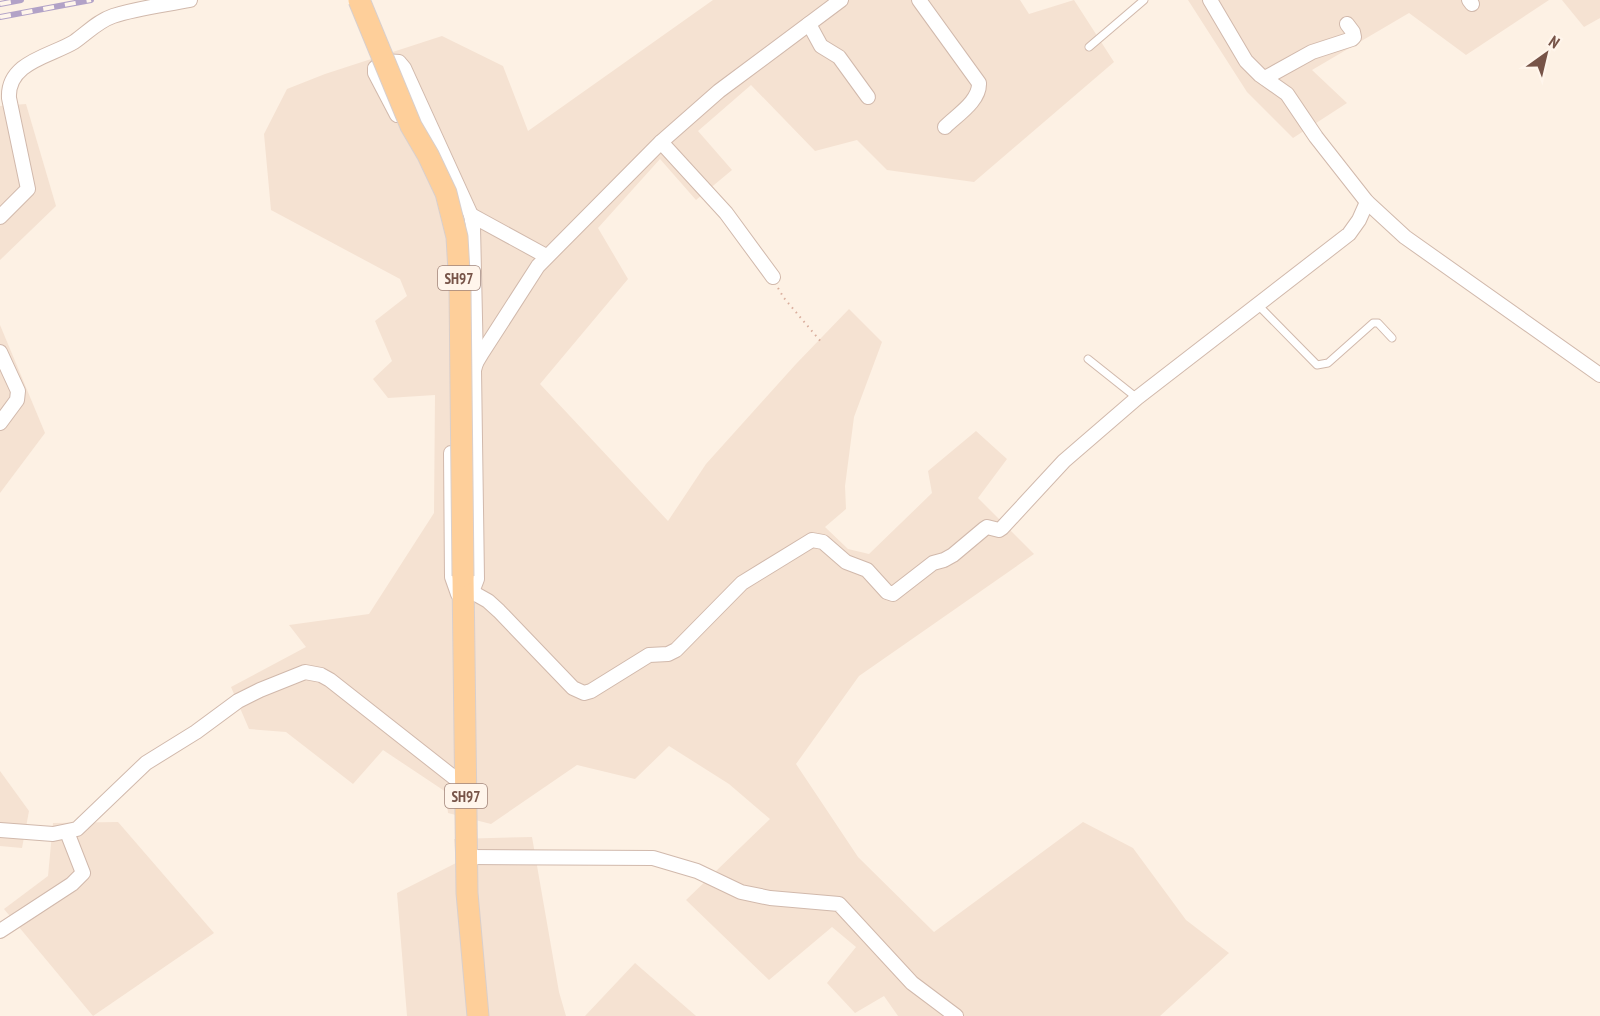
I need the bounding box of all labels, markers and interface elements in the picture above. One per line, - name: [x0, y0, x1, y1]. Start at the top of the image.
- north arrow: [1516, 24, 1576, 84]
- text: N: [1545, 31, 1564, 52]
- road number: SH97: [438, 266, 480, 290]
- road number: SH97: [445, 784, 487, 808]

